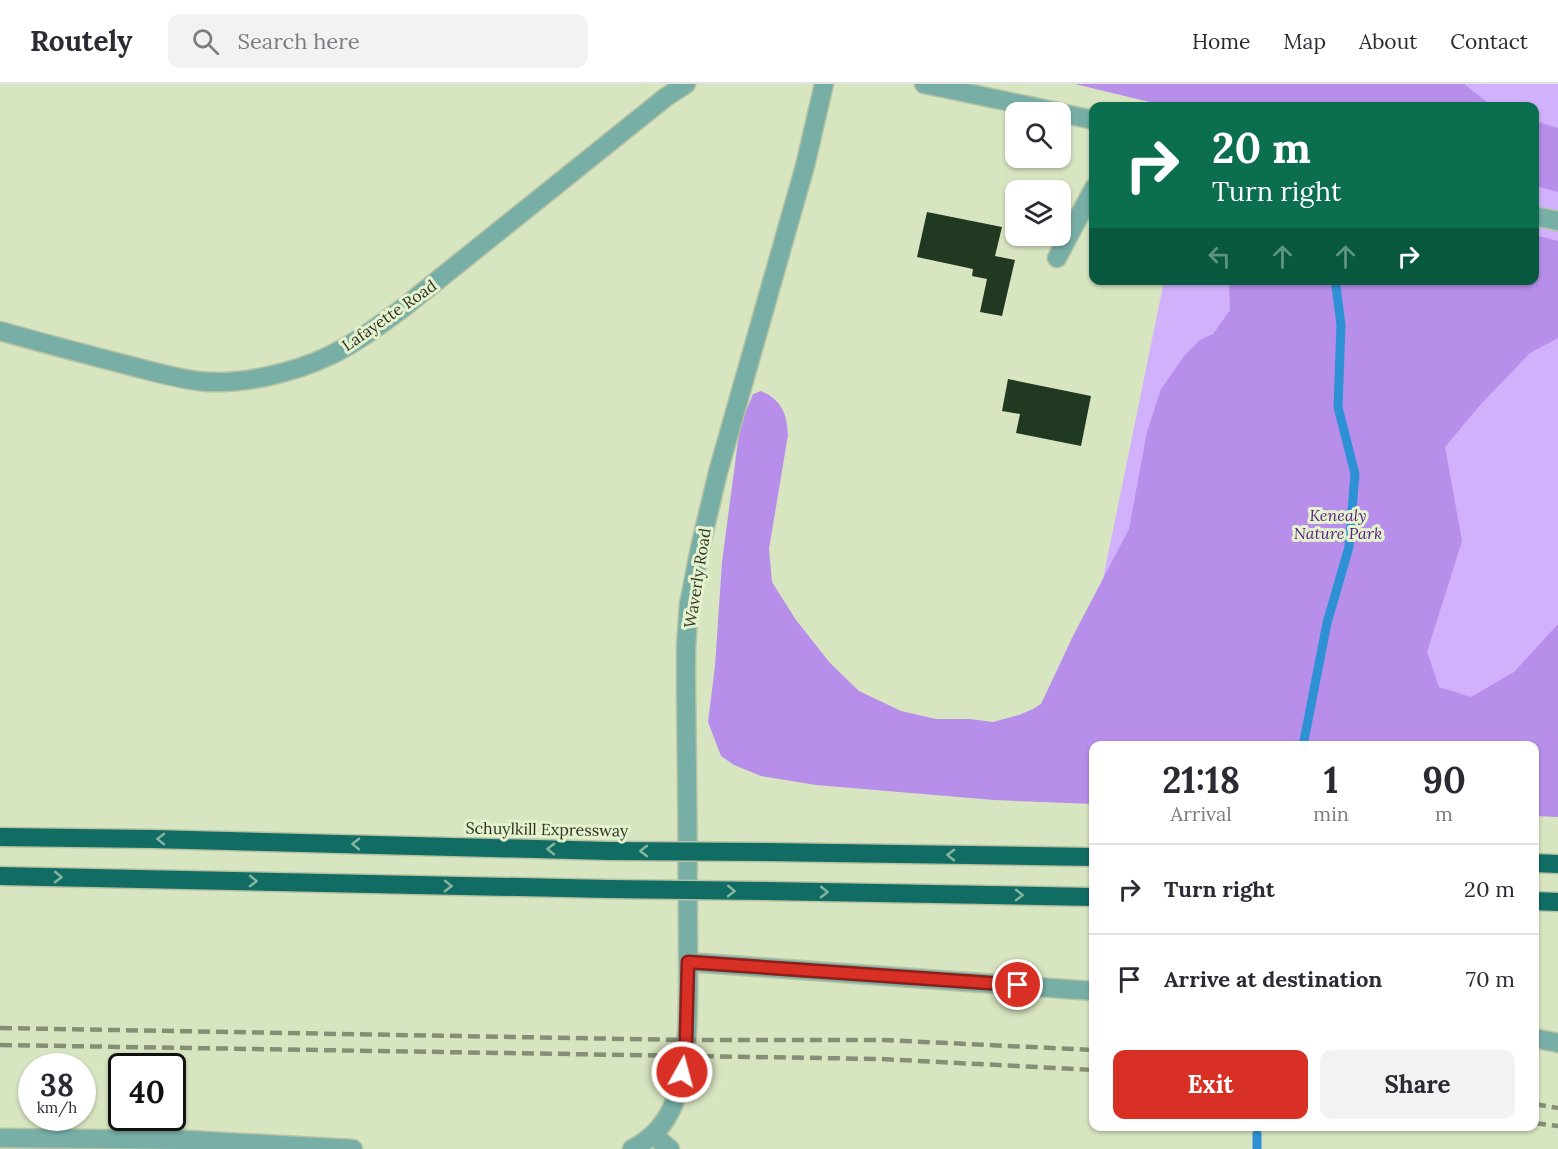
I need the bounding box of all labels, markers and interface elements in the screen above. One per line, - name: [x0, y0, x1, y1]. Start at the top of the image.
- search box: [168, 14, 588, 68]
- text: Routely: [30, 23, 132, 59]
- icon: search: [189, 25, 222, 58]
- text: Search here: [237, 27, 360, 55]
- text: Home: [1192, 28, 1250, 55]
- text: Map: [1283, 28, 1326, 55]
- text: About: [1359, 28, 1417, 55]
- text: Contact: [1450, 28, 1528, 55]
- map controls: [1005, 102, 1071, 246]
- button: search: [1005, 102, 1071, 168]
- text: 20 m: [1212, 121, 1311, 175]
- icon: right: [1113, 126, 1191, 204]
- text: Turn right: [1212, 174, 1341, 208]
- button: layers: [1005, 180, 1071, 246]
- icon: left: [1203, 240, 1236, 273]
- icon: ahead: [1266, 240, 1299, 273]
- icon: ahead: [1329, 240, 1362, 273]
- icon: right: [1392, 240, 1425, 273]
- street label: Lafayette Road: [338, 275, 440, 355]
- park label: Kenealy Nature Park: [1294, 505, 1382, 543]
- street label: Waverly Road: [679, 526, 715, 629]
- text: 21:18: [1162, 757, 1240, 803]
- text: 1: [1324, 757, 1338, 803]
- text: 90: [1422, 757, 1466, 803]
- text: Arrival: [1171, 801, 1232, 826]
- text: min: [1313, 801, 1349, 826]
- text: m: [1435, 801, 1453, 826]
- street label: Schuylkill Expressway: [465, 818, 629, 840]
- one-way arrow: [156, 833, 165, 845]
- one-way arrow: [351, 838, 360, 850]
- one-way arrow: [546, 843, 555, 855]
- one-way arrow: [639, 845, 648, 857]
- one-way arrow: [947, 848, 956, 861]
- one-way arrow: [54, 871, 63, 883]
- icon: right: [1113, 873, 1146, 906]
- one-way arrow: [249, 875, 258, 887]
- text: Turn right: [1164, 875, 1275, 903]
- text: 20 m: [1464, 875, 1515, 903]
- one-way arrow: [444, 879, 453, 892]
- one-way arrow: [726, 885, 735, 897]
- one-way arrow: [819, 886, 828, 898]
- one-way arrow: [1014, 889, 1023, 902]
- pin: [992, 959, 1043, 1010]
- icon: arrive: [1113, 963, 1146, 996]
- text: Arrive at destination: [1164, 965, 1382, 993]
- text: 70 m: [1466, 965, 1515, 993]
- icon: arrive: [1001, 968, 1034, 1001]
- position arrow: [650, 1040, 714, 1104]
- button: Exit: [1113, 1050, 1308, 1119]
- button: Share: [1320, 1050, 1515, 1119]
- speed limit sign: 40: [108, 1053, 186, 1131]
- text: 38: [40, 1066, 74, 1104]
- text: km/h: [37, 1098, 77, 1117]

